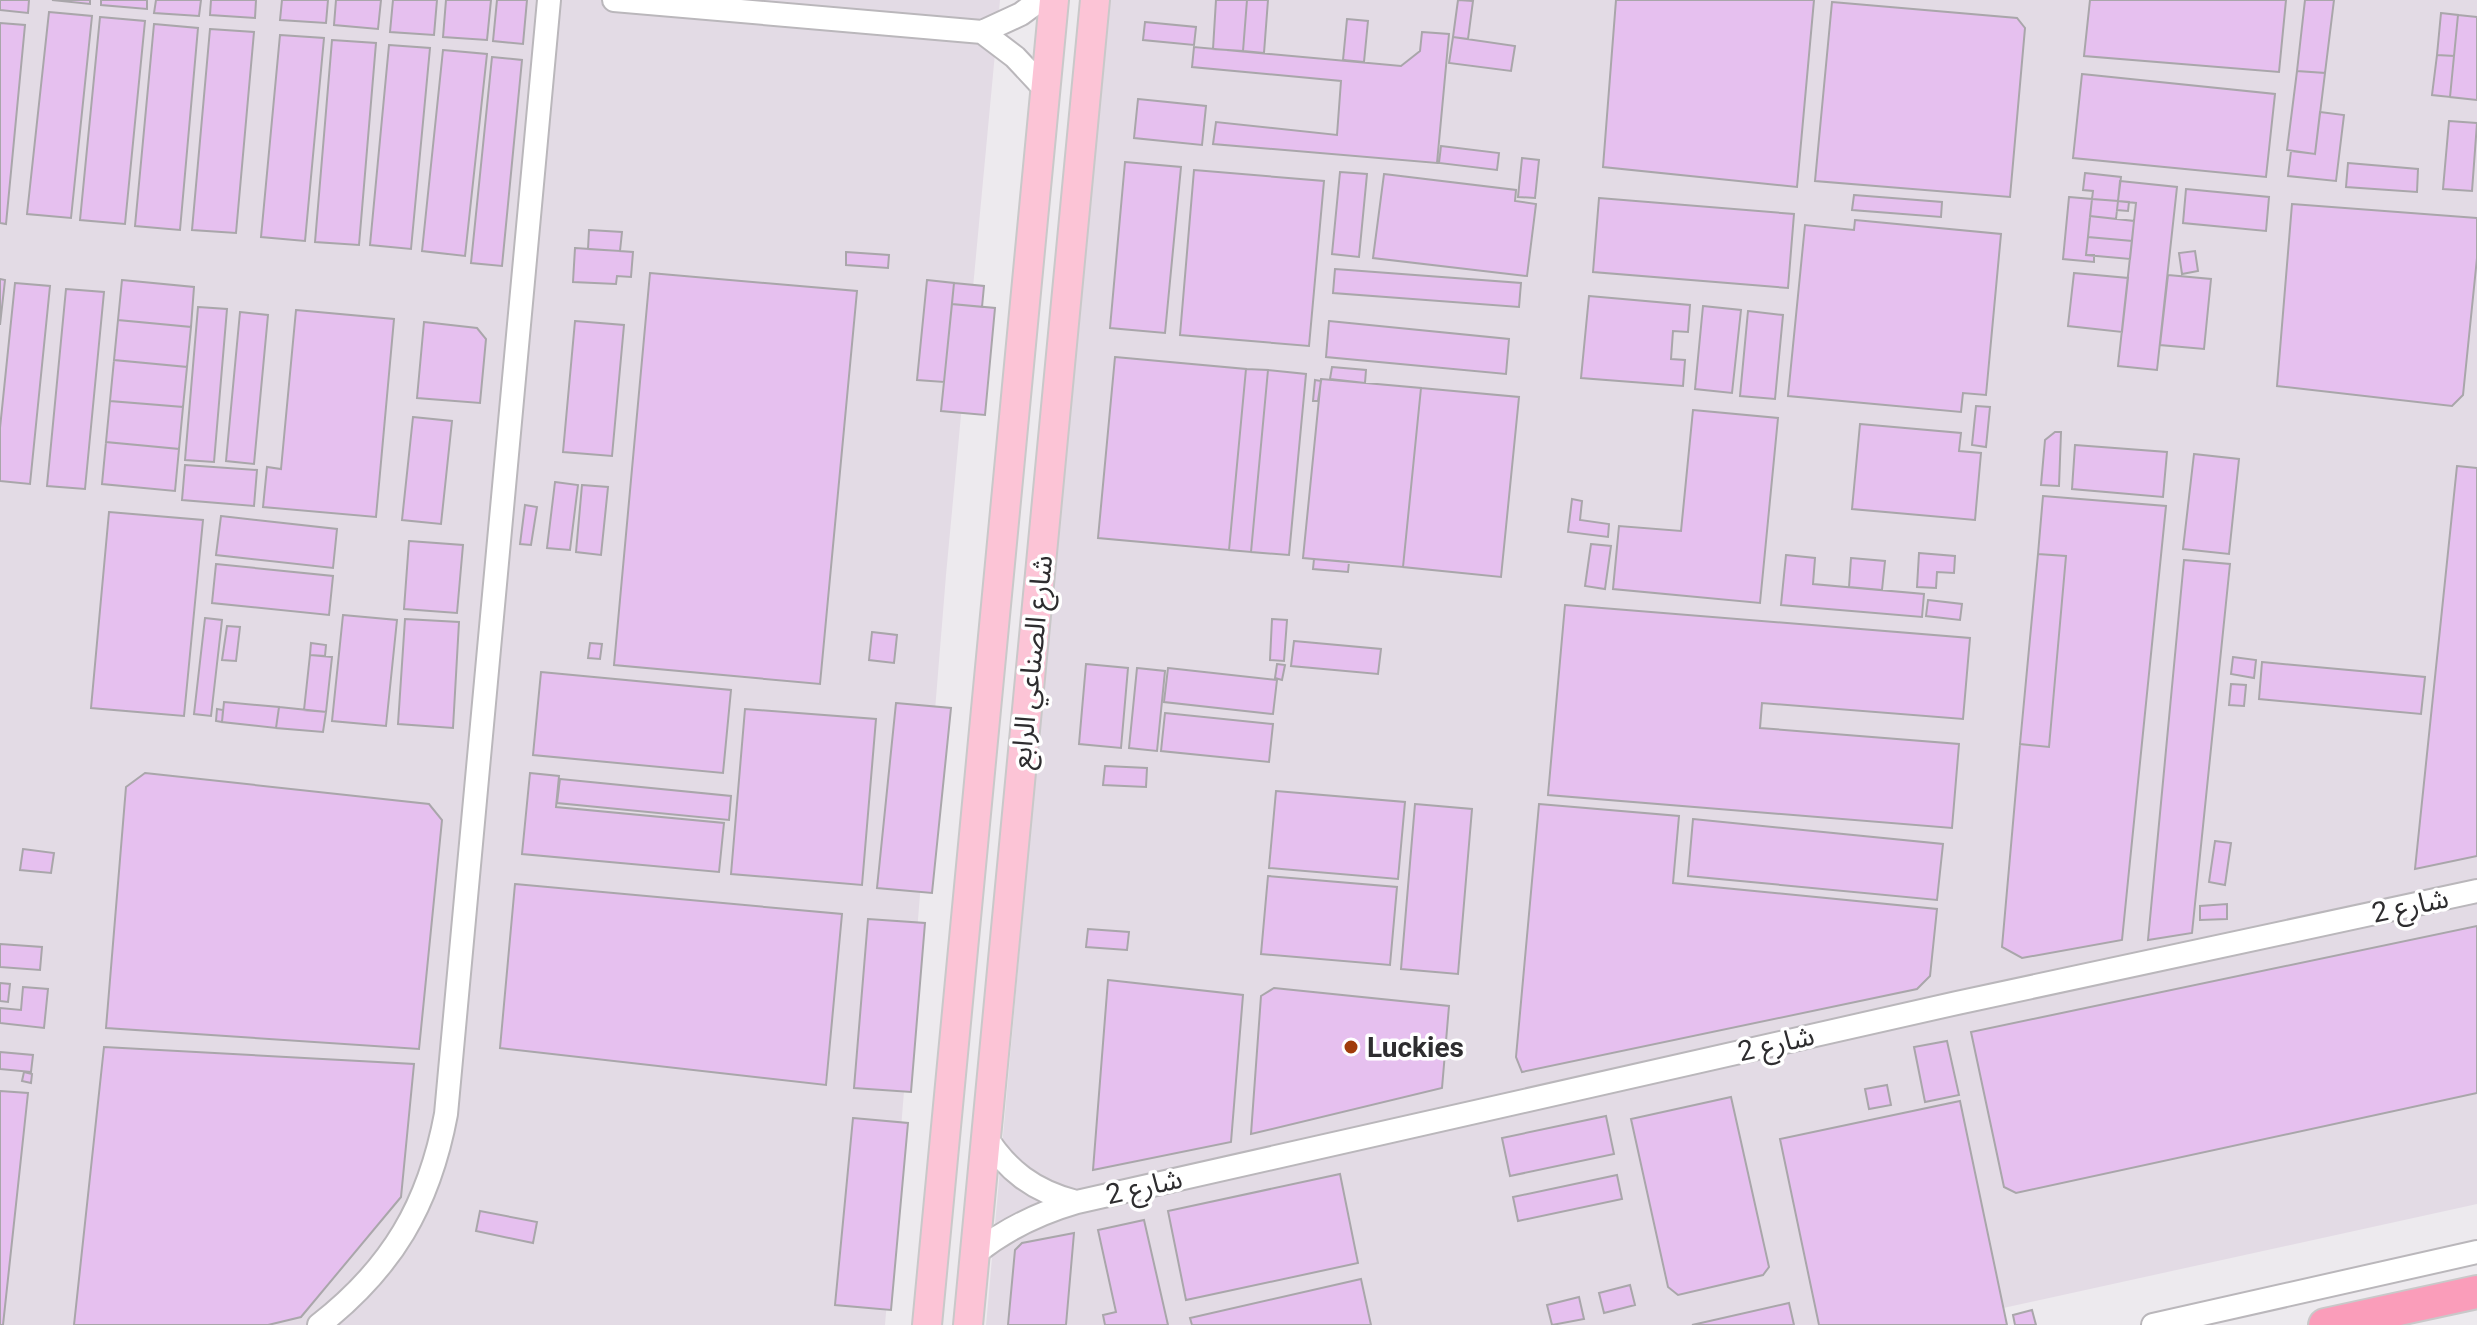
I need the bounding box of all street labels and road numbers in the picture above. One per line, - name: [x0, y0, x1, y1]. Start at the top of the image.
- street label: شارع الصناعي الرابع: [1004, 554, 1064, 771]
- street label: شارع 2: [2369, 881, 2452, 934]
- street label: شارع 2: [1735, 1019, 1818, 1072]
- street label: شارع 2: [1103, 1162, 1186, 1215]

